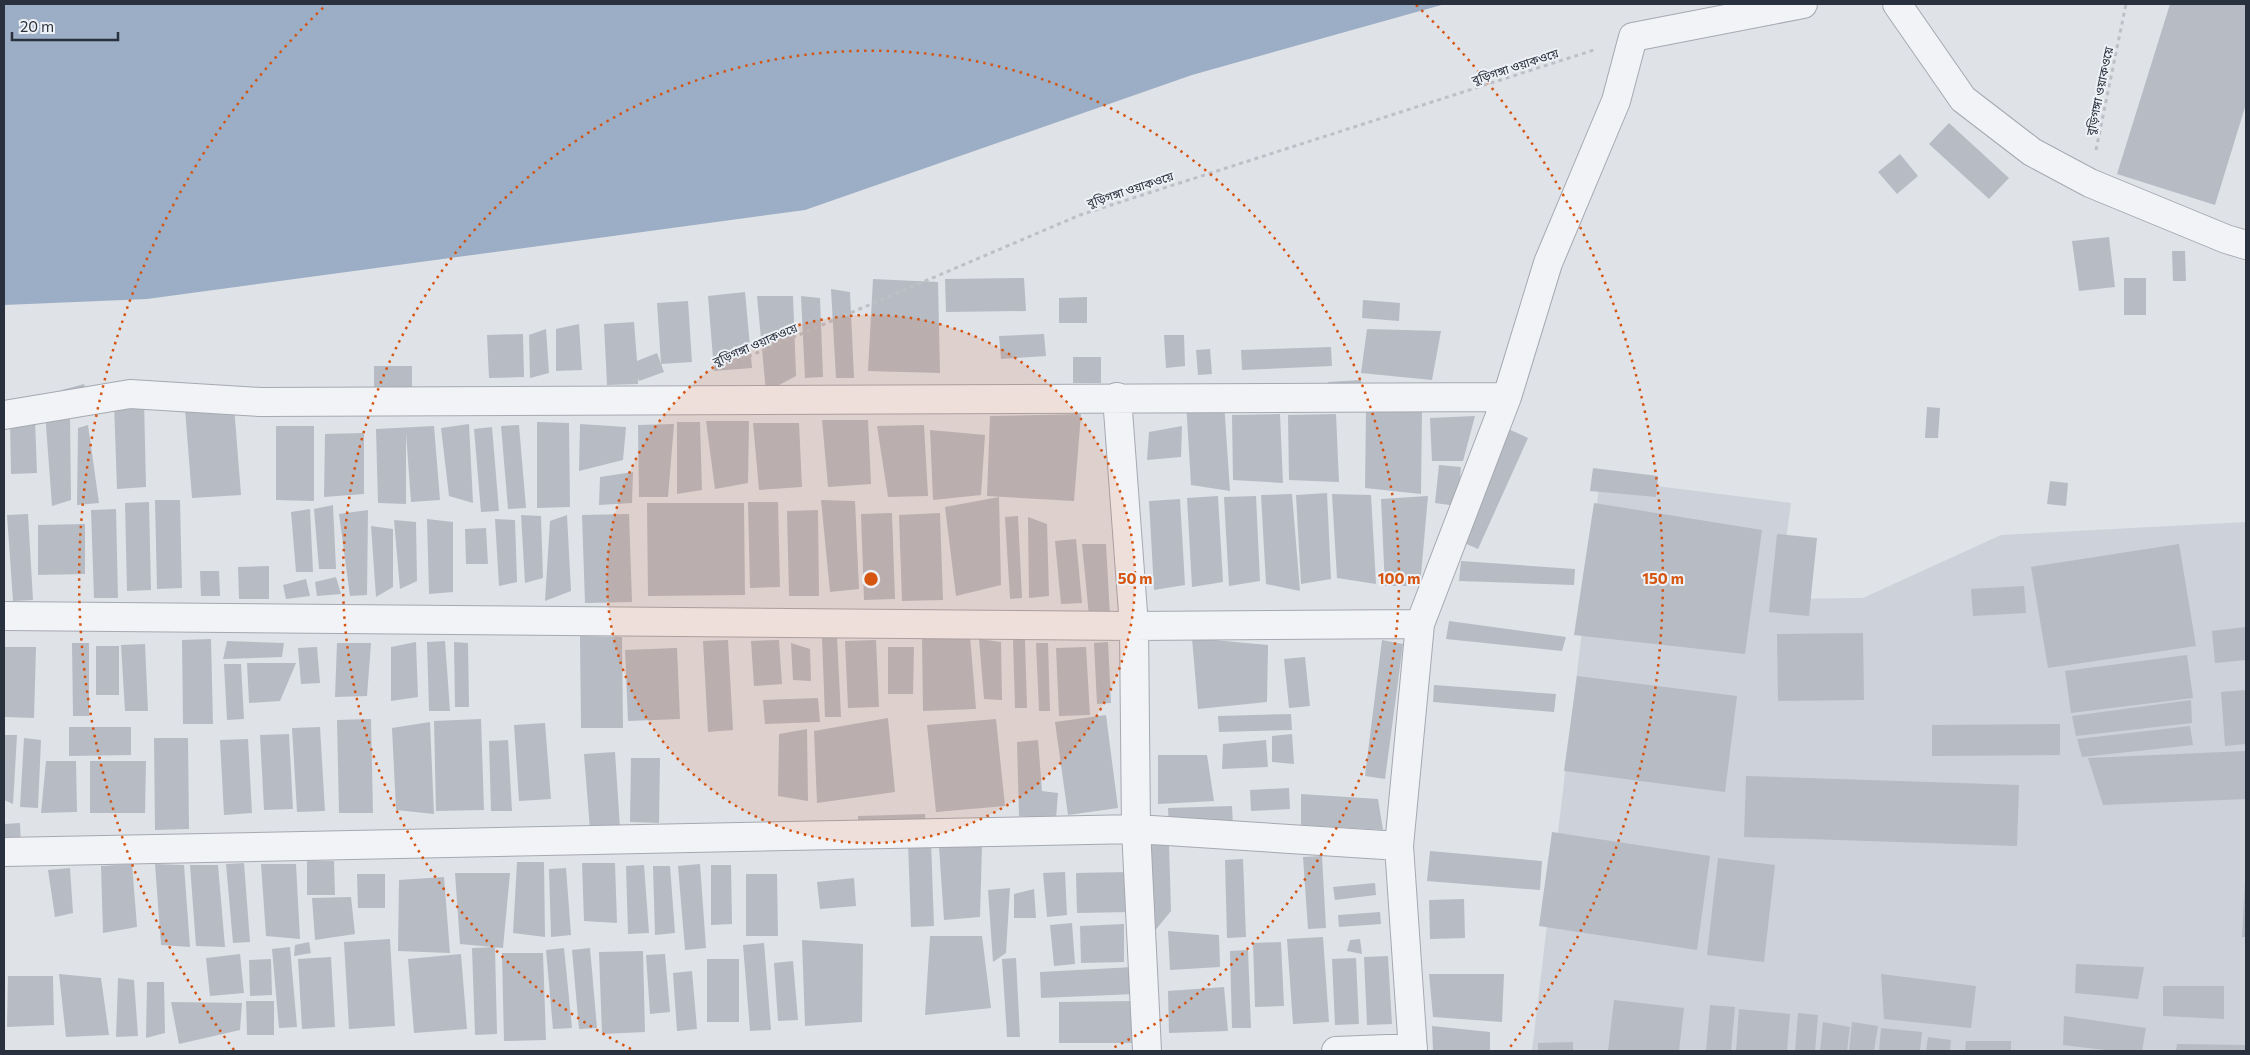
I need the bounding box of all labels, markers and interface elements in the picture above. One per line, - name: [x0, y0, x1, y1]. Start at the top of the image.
- scale bar: [12, 10, 119, 42]
- text: 20 m: [20, 17, 54, 35]
- street label: বুড়িগঙ্গা ওয়াকওয়ে: [1469, 45, 1561, 89]
- street label: বুড়িগঙ্গা ওয়াকওয়ে: [2083, 45, 2117, 138]
- street label: বুড়িগঙ্গা ওয়াকওয়ে: [1084, 168, 1176, 212]
- street label: বুড়িগঙ্গা ওয়াকওয়ে: [710, 320, 801, 370]
- text: 50 m: [1118, 569, 1152, 587]
- text: 100 m: [1378, 569, 1420, 587]
- text: 150 m: [1642, 569, 1684, 587]
- centre of rings: [862, 570, 880, 588]

